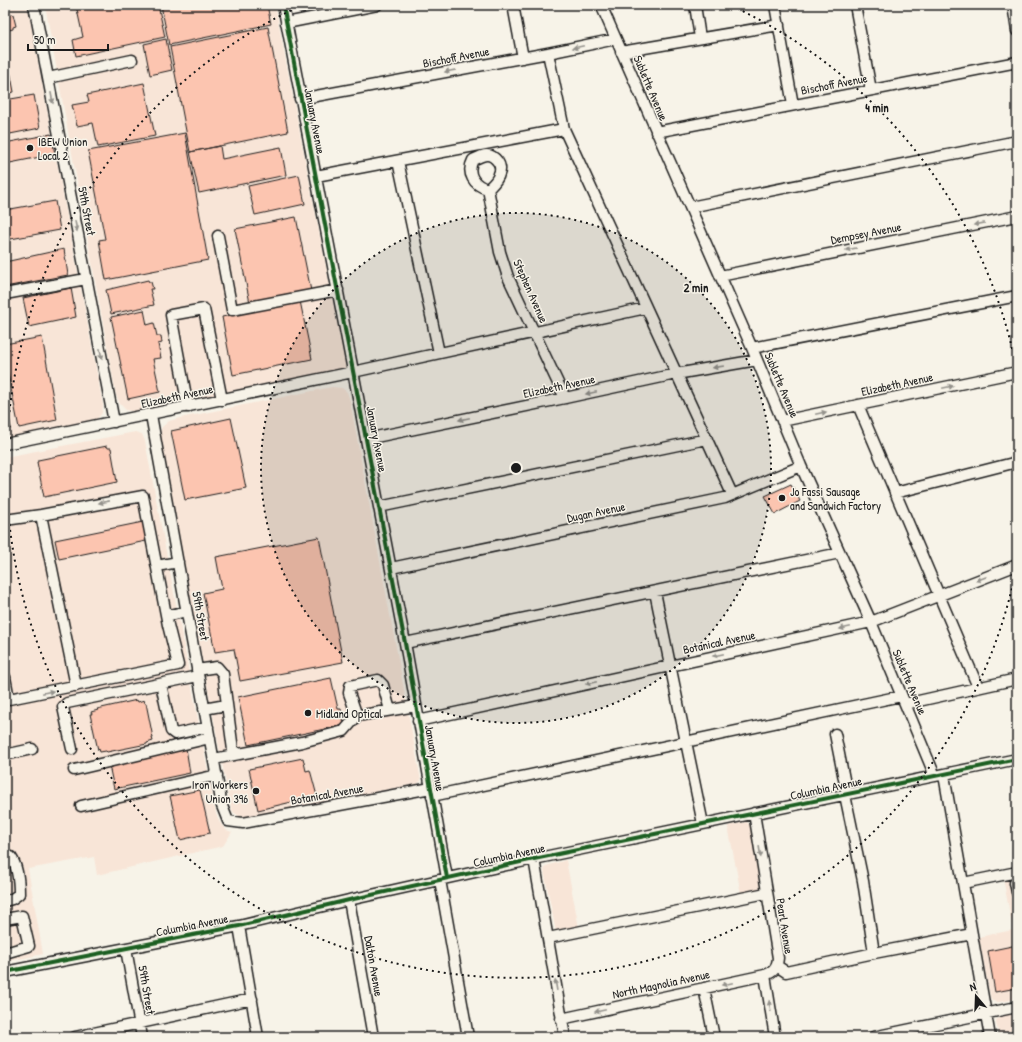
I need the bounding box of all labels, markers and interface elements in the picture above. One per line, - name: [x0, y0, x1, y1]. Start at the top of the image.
- scale bar: [28, 26, 108, 52]
- text: 50 m: [34, 31, 55, 48]
- street label: Bischoff Avenue: [421, 42, 491, 72]
- one-way arrow: [571, 45, 584, 51]
- street label: Sublette Avenue: [630, 53, 672, 123]
- one-way arrow: [444, 69, 456, 75]
- street label: Bischoff Avenue: [799, 69, 869, 99]
- street label: January Avenue: [300, 87, 330, 156]
- one-way arrow: [49, 92, 55, 104]
- text: 4 min: [865, 99, 889, 116]
- place label: IBEW Union Local 2: [38, 133, 87, 164]
- marker: IBEW Union Local 2: [25, 143, 35, 153]
- street label: 59th Street: [74, 185, 100, 238]
- street label: Dempsey Avenue: [829, 218, 903, 248]
- one-way arrow: [74, 220, 80, 232]
- one-way arrow: [973, 221, 985, 227]
- one-way arrow: [845, 247, 857, 253]
- street label: Stephen Avenue: [509, 256, 553, 326]
- text: 2 min: [684, 279, 709, 296]
- one-way arrow: [98, 348, 104, 360]
- street label: Sublette Avenue: [761, 350, 803, 420]
- one-way arrow: [712, 364, 725, 370]
- street label: Elizabeth Avenue: [859, 368, 935, 400]
- street label: Elizabeth Avenue: [521, 370, 597, 402]
- street label: Elizabeth Avenue: [139, 380, 215, 412]
- one-way arrow: [942, 383, 954, 389]
- one-way arrow: [585, 390, 597, 396]
- street label: January Avenue: [362, 405, 392, 474]
- one-way arrow: [814, 410, 827, 416]
- one-way arrow: [458, 416, 470, 422]
- centre of rings: [509, 461, 523, 475]
- place label: Jo Fassi Sausage and Sandwich Factory: [790, 483, 881, 514]
- marker: Jo Fassi Sausage and Sandwich Factory: [777, 493, 787, 503]
- street label: Dugan Avenue: [565, 497, 627, 526]
- one-way arrow: [98, 500, 110, 506]
- one-way arrow: [974, 576, 986, 582]
- street label: 59th Street: [188, 590, 214, 643]
- one-way arrow: [839, 625, 852, 631]
- street label: Botanical Avenue: [681, 626, 757, 658]
- street label: Sublette Avenue: [889, 647, 931, 717]
- one-way arrow: [712, 652, 725, 658]
- one-way arrow: [585, 680, 597, 686]
- one-way arrow: [42, 688, 54, 694]
- place label: Midland Optical: [316, 705, 383, 722]
- marker: Midland Optical: [303, 708, 313, 718]
- street label: January Avenue: [421, 724, 449, 793]
- street label: Columbia Avenue: [788, 772, 864, 804]
- place label: Iron Workers Union 396: [192, 776, 248, 807]
- street label: Botanical Avenue: [289, 779, 365, 809]
- marker: Iron Workers Union 396: [251, 786, 261, 796]
- street label: Columbia Avenue: [471, 839, 547, 871]
- one-way arrow: [757, 846, 763, 858]
- street label: Pearl Avenue: [772, 897, 798, 955]
- street label: Columbia Avenue: [155, 910, 230, 940]
- street label: Dalton Avenue: [360, 934, 388, 998]
- street label: 59th Street: [134, 964, 160, 1017]
- street label: North Magnolia Avenue: [611, 965, 711, 1003]
- north arrow: [956, 976, 996, 1016]
- one-way arrow: [552, 979, 558, 991]
- text: N: [968, 979, 978, 994]
- one-way arrow: [721, 981, 733, 987]
- one-way arrow: [767, 1000, 773, 1012]
- one-way arrow: [594, 1008, 606, 1014]

